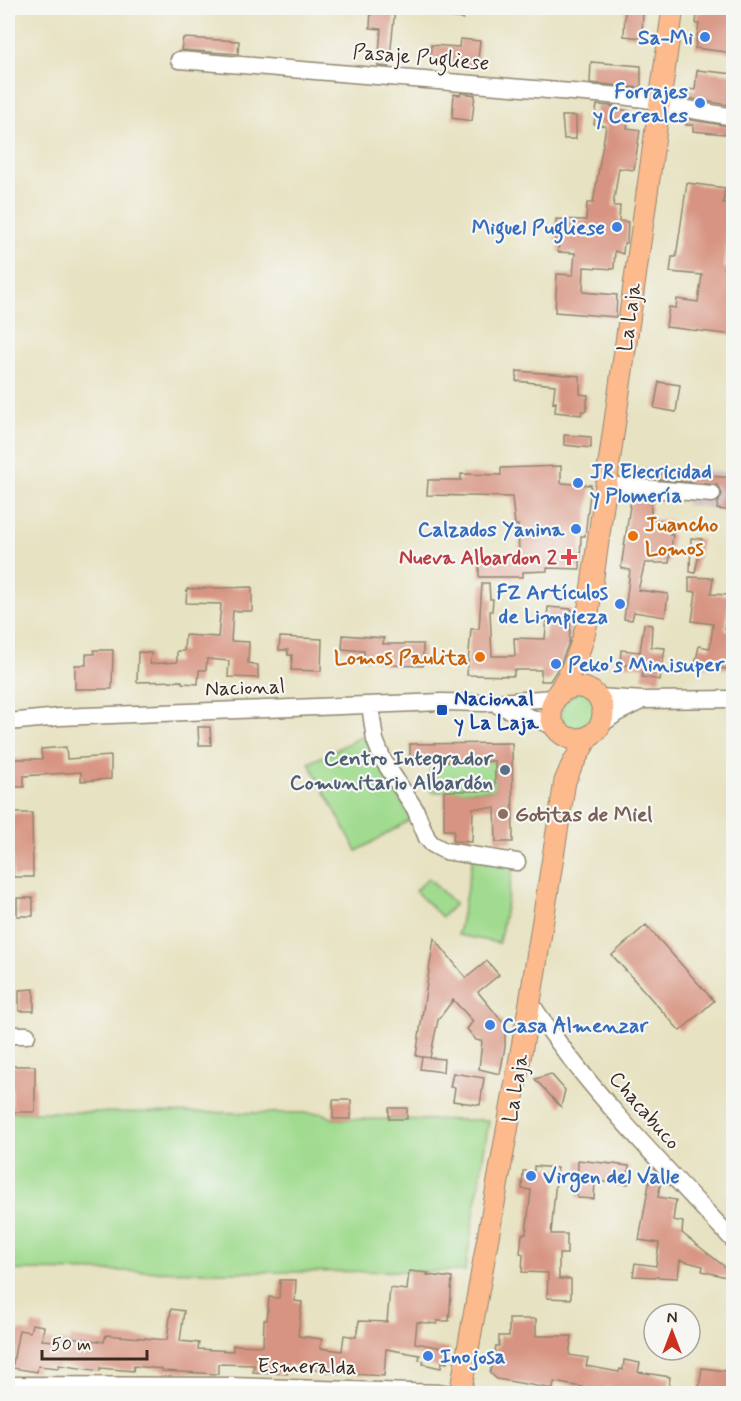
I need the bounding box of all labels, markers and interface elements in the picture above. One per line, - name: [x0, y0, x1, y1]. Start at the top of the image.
- place label: Sa-Mi: [638, 24, 693, 52]
- marker: Sa-Mi: [698, 30, 712, 44]
- street label: Pasaje Pugliese: [351, 38, 490, 80]
- place label: Forrajes y Cereales: [593, 78, 689, 130]
- marker: Forrajes y Cereales: [693, 96, 707, 110]
- place label: Miguel Pugliese: [472, 214, 605, 244]
- marker: Miguel Pugliese: [610, 220, 624, 234]
- street label: La Laja: [611, 281, 649, 353]
- place label: JR Elecricidad y Plomería: [590, 458, 712, 510]
- marker: JR Elecricidad y Plomería: [571, 476, 585, 490]
- place label: Juancho Lomos: [645, 511, 718, 563]
- place label: Calzados Yanina: [418, 516, 565, 544]
- marker: Calzados Yanina: [569, 522, 583, 536]
- marker: Juancho Lomos: [626, 529, 640, 543]
- place label: Nueva Albardon 2: [399, 544, 558, 572]
- marker: Nueva Albardon 2: [562, 550, 576, 564]
- place label: FZ Artículos de Limpieza: [496, 579, 609, 631]
- marker: FZ Artículos de Limpieza: [613, 597, 627, 611]
- place label: Lomos Paulita: [334, 644, 468, 672]
- marker: Lomos Paulita: [473, 650, 487, 664]
- place label: Peko's Minisuper: [568, 651, 725, 679]
- marker: Peko's Minisuper: [549, 657, 563, 671]
- street label: Nacional: [205, 673, 285, 703]
- place label: Nacional y La Laja: [454, 685, 540, 737]
- marker: Nacional y La Laja: [435, 703, 449, 717]
- place label: Centro Integrador Comunitario Albardón: [290, 745, 494, 797]
- marker: Centro Integrador Comunitario Albardón: [498, 763, 512, 777]
- place label: Gotitas de Miel: [515, 801, 653, 829]
- marker: Gotitas de Miel: [496, 807, 510, 821]
- place label: Casa Almenzar: [502, 1012, 649, 1040]
- marker: Casa Almenzar: [483, 1018, 497, 1032]
- street label: La Laja: [496, 1051, 536, 1125]
- street label: Chacabuco: [602, 1065, 686, 1156]
- place label: Virgen del Valle: [543, 1163, 680, 1193]
- marker: Virgen del Valle: [524, 1169, 538, 1183]
- north arrow: [642, 1302, 702, 1362]
- text: N: [667, 1308, 677, 1329]
- scale bar: [42, 1323, 147, 1361]
- text: 50 m: [51, 1333, 91, 1357]
- place label: Inojosa: [440, 1343, 506, 1371]
- marker: Inojosa: [421, 1349, 435, 1363]
- street label: Esmeralda: [257, 1352, 357, 1382]

